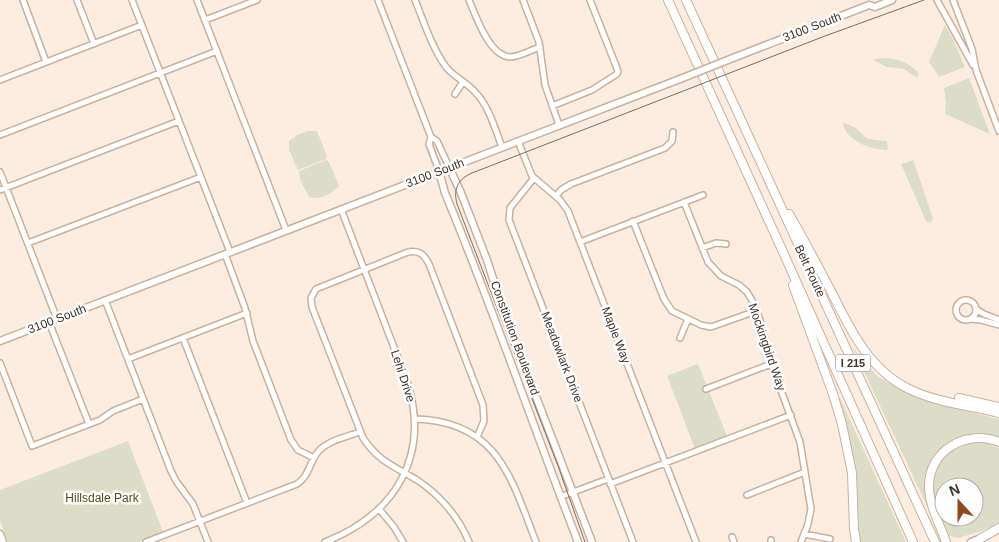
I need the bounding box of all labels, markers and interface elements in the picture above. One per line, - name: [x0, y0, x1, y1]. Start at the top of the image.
- street label: 3100 South: [781, 9, 843, 45]
- street label: 3100 South: [404, 155, 466, 191]
- street label: Belt Route: [792, 243, 828, 300]
- street label: Constitution Boulevard: [488, 279, 542, 397]
- street label: 3100 South: [26, 301, 88, 337]
- street label: Mockingbird Way: [745, 301, 789, 393]
- street label: Maple Way: [599, 305, 633, 365]
- street label: Meadowlark Drive: [538, 310, 586, 405]
- street label: Lehi Drive: [388, 348, 418, 404]
- road number: I 215: [836, 354, 870, 372]
- north arrow: [934, 477, 984, 527]
- text: N: [947, 481, 962, 499]
- park label: Hillsdale Park: [65, 491, 140, 505]

